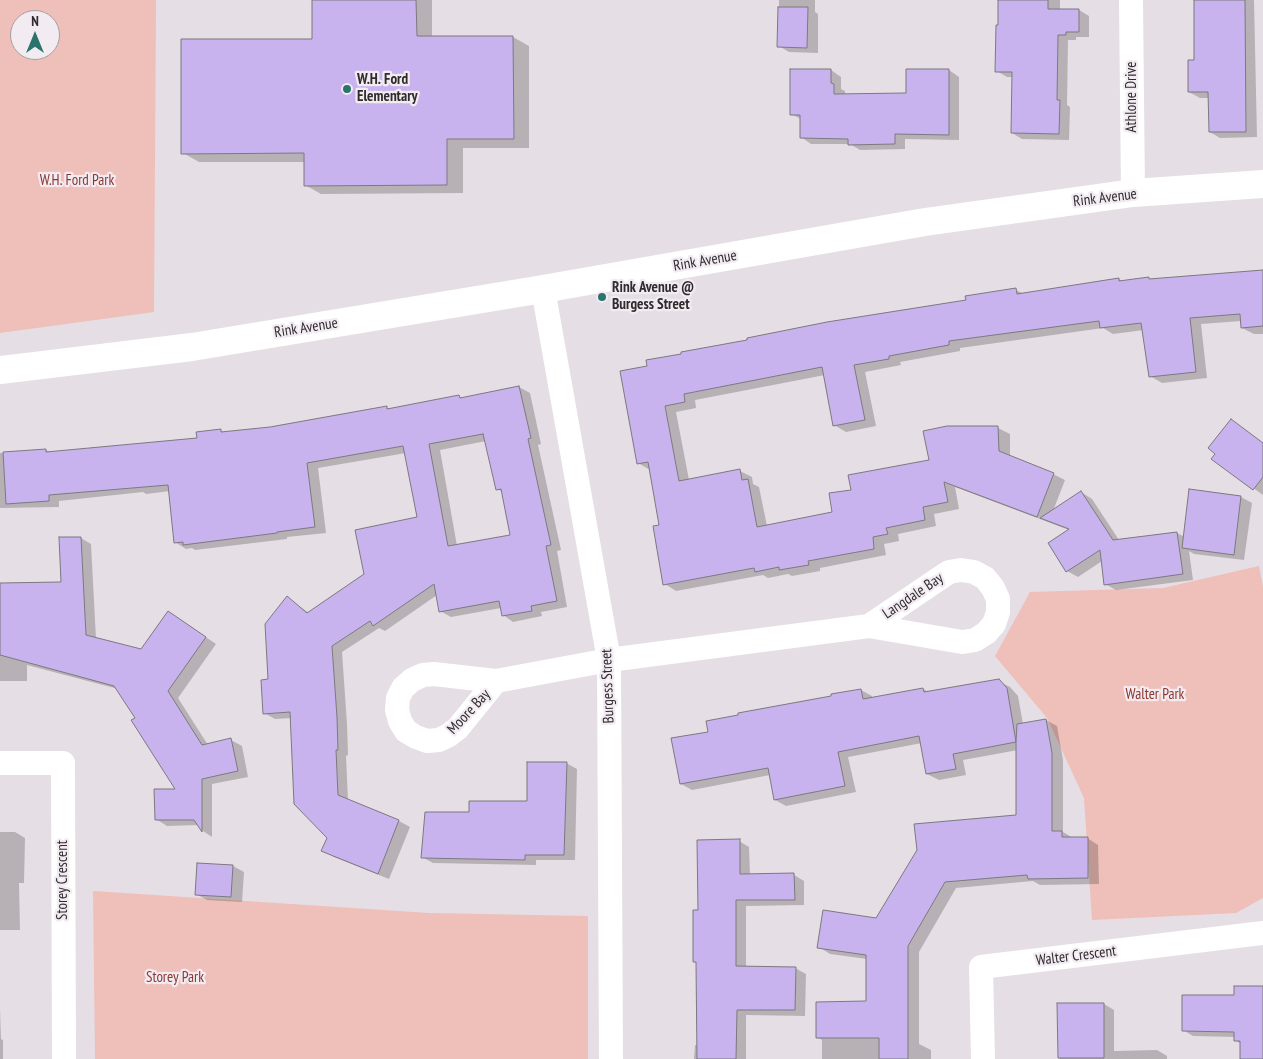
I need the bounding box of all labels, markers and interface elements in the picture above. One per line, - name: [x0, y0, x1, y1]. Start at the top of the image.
- north arrow: [10, 10, 60, 60]
- text: N: [31, 12, 39, 30]
- street label: Athlone Drive: [1123, 62, 1141, 132]
- place label: W.H. Ford Elementary: [357, 71, 418, 106]
- marker: W.H. Ford Elementary: [341, 83, 353, 95]
- park label: W.H. Ford Park: [40, 172, 114, 190]
- street label: Rink Avenue: [1072, 185, 1138, 211]
- street label: Rink Avenue: [672, 247, 738, 275]
- place label: Rink Avenue @ Burgess Street: [612, 279, 694, 314]
- marker: Rink Avenue @ Burgess Street: [596, 291, 608, 303]
- street label: Rink Avenue: [273, 314, 339, 342]
- street label: Langdale Bay: [879, 569, 947, 623]
- street label: Burgess Street: [598, 648, 618, 724]
- street label: Moore Bay: [444, 686, 494, 738]
- park label: Walter Park: [1126, 686, 1184, 704]
- street label: Storey Crescent: [54, 840, 72, 920]
- street label: Walter Crescent: [1035, 942, 1117, 970]
- park label: Storey Park: [146, 969, 204, 987]

